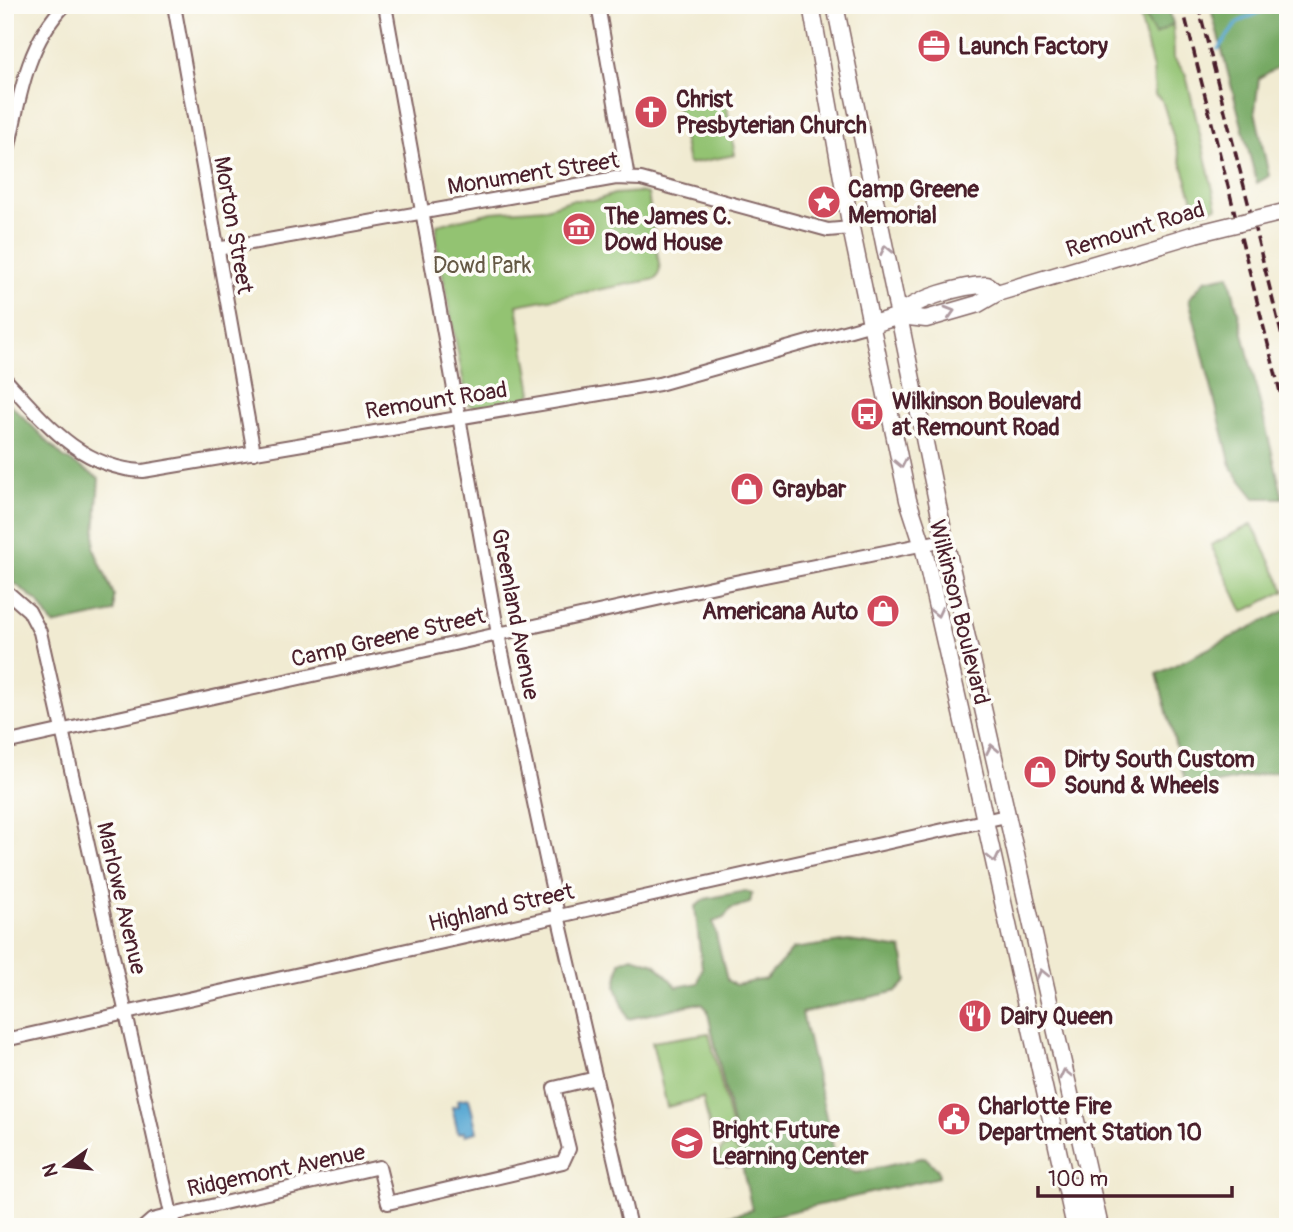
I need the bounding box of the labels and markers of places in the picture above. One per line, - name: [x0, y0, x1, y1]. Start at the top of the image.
- office icon: Launch Factory: [915, 27, 953, 65]
- place label: Launch Factory: [958, 32, 1108, 61]
- place label: Christ Presbyterian Church: [676, 85, 867, 140]
- church icon: Christ Presbyterian Church: [632, 93, 670, 131]
- place label: Camp Greene Memorial: [848, 175, 979, 230]
- place icon: Camp Greene Memorial: [805, 183, 843, 221]
- place label: The James C. Dowd House: [603, 202, 732, 257]
- museum icon: The James C. Dowd House: [560, 210, 598, 248]
- place label: Wilkinson Boulevard at Remount Road: [892, 387, 1081, 442]
- bus stop icon: Wilkinson Boulevard at Remount Road: [848, 395, 886, 433]
- shop icon: Graybar: [728, 470, 766, 508]
- place label: Graybar: [772, 475, 847, 504]
- shop icon: Americana Auto: [864, 592, 902, 630]
- place label: Americana Auto: [702, 597, 859, 626]
- place label: Dirty South Custom Sound & Wheels: [1064, 745, 1255, 800]
- shop icon: Dirty South Custom Sound & Wheels: [1021, 753, 1059, 791]
- restaurant icon: Dairy Queen: [956, 997, 994, 1035]
- place label: Dairy Queen: [1000, 1002, 1113, 1031]
- place label: Charlotte Fire Department Station 10: [978, 1092, 1202, 1147]
- public building icon: Charlotte Fire Department Station 10: [935, 1100, 973, 1138]
- place label: Bright Future Learning Center: [712, 1116, 869, 1171]
- school or university icon: Bright Future Learning Center: [668, 1124, 706, 1162]

